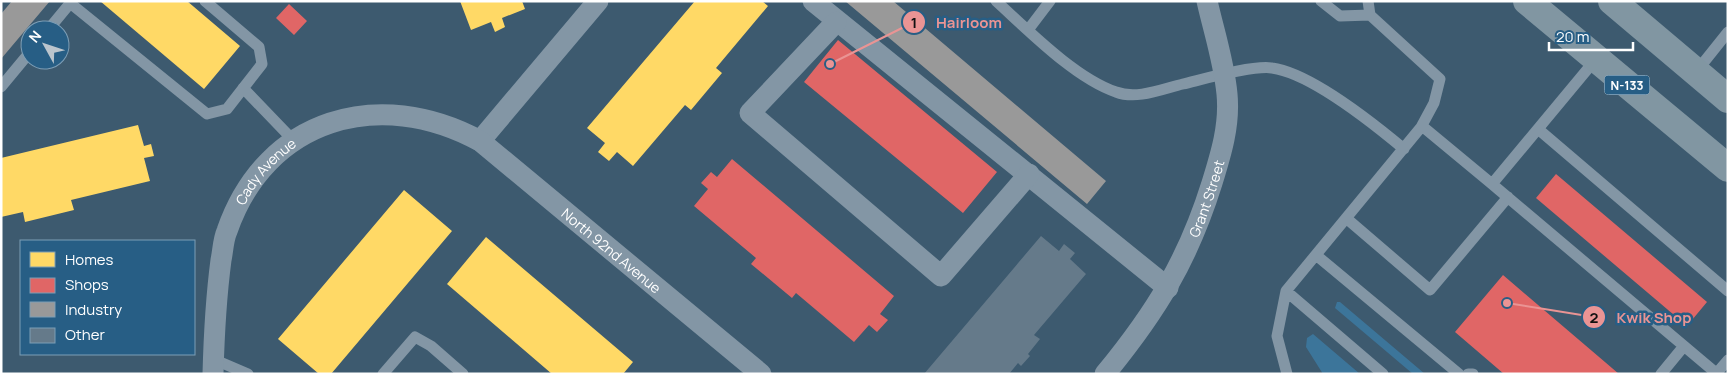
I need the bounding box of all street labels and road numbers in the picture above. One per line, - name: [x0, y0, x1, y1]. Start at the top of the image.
- road number: N-133: [1604, 76, 1650, 94]
- street label: Cady Avenue: [230, 133, 299, 208]
- street label: Grant Street: [1184, 157, 1228, 240]
- street label: North 92nd Avenue: [558, 203, 665, 297]

